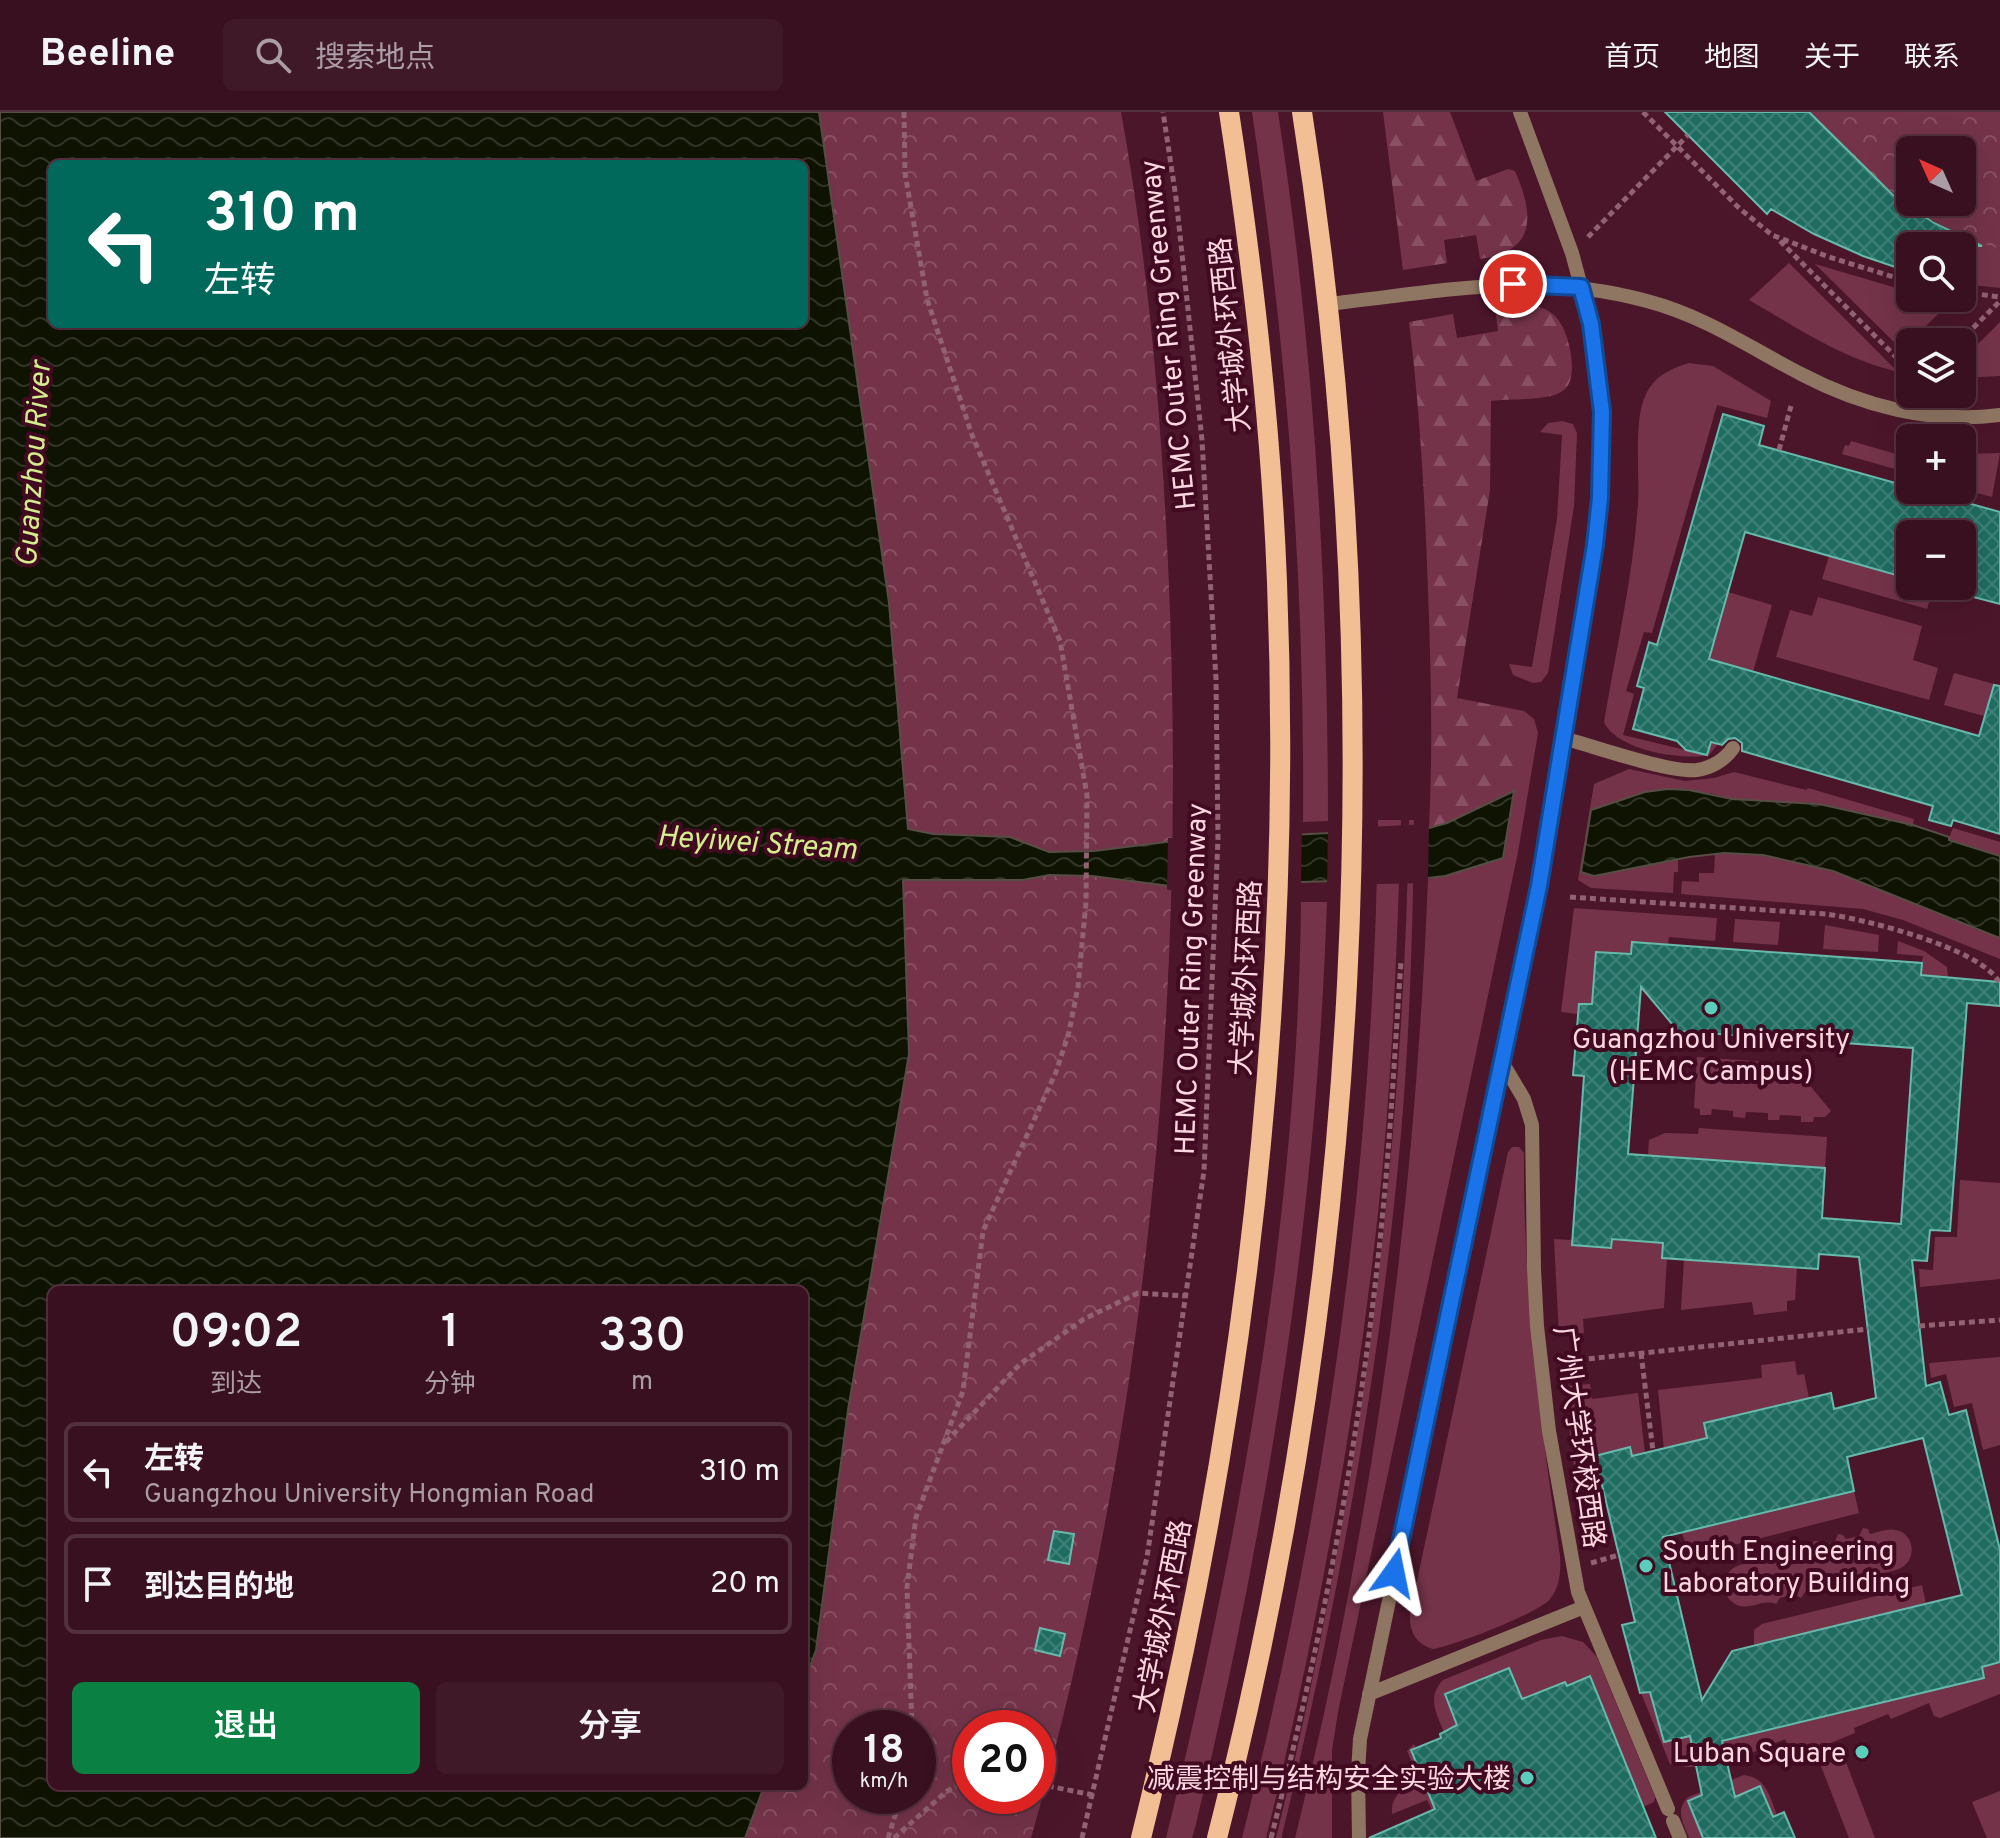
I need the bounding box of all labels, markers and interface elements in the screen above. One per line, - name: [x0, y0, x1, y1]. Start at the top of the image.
- search box: [223, 19, 783, 91]
- text: Beeline: [40, 31, 175, 80]
- icon: search: [251, 33, 295, 77]
- text: 搜索地点: [315, 41, 435, 78]
- text: 首页: [1604, 41, 1660, 77]
- text: 地图: [1704, 41, 1760, 77]
- text: 关于: [1804, 41, 1860, 77]
- text: 联系: [1904, 41, 1960, 77]
- north arrow: [1896, 136, 1976, 216]
- map controls: [1896, 136, 1976, 600]
- street label: HEMC Outer Ring Greenway: [1134, 158, 1206, 512]
- text: 310 m: [204, 181, 360, 251]
- icon: left: [72, 192, 176, 296]
- button: search: [1896, 232, 1976, 312]
- street label: 大学城外环西路: [1204, 235, 1260, 434]
- pin: [1479, 250, 1547, 318]
- text: 左转: [204, 260, 276, 306]
- icon: arrive: [1491, 262, 1535, 306]
- button: layers: [1896, 328, 1976, 408]
- water label: Guanzhou River: [10, 358, 61, 568]
- button: +: [1896, 424, 1976, 504]
- button: −: [1896, 520, 1976, 600]
- street label: HEMC Outer Ring Greenway: [1169, 803, 1217, 1156]
- water label: Heyiwei Stream: [656, 819, 858, 870]
- street label: 大学城外环西路: [1225, 879, 1271, 1077]
- marker: Guangzhou University (HEMC Campus): [1702, 999, 1720, 1017]
- place label: Guangzhou University (HEMC Campus): [1572, 1023, 1850, 1091]
- text: 09:02: [170, 1304, 302, 1364]
- text: 1: [441, 1304, 460, 1364]
- text: 330: [598, 1308, 686, 1368]
- street label: 广州大学环校西路: [1544, 1324, 1610, 1551]
- text: m: [631, 1366, 653, 1399]
- text: 到达: [210, 1369, 262, 1402]
- text: 分钟: [424, 1369, 476, 1402]
- text: 左转: [144, 1442, 204, 1479]
- icon: left: [76, 1450, 120, 1494]
- text: 310 m: [699, 1454, 780, 1491]
- text: Guangzhou University Hongmian Road: [144, 1479, 594, 1512]
- street label: 大学城外环西路: [1129, 1517, 1201, 1716]
- position arrow: [1352, 1531, 1436, 1615]
- place label: South Engineering Laboratory Building: [1662, 1535, 1910, 1603]
- marker: South Engineering Laboratory Building: [1637, 1557, 1655, 1575]
- icon: arrive: [76, 1562, 120, 1606]
- text: 20 m: [710, 1566, 780, 1603]
- text: 到达目的地: [144, 1570, 294, 1607]
- button: 退出: [72, 1682, 420, 1774]
- button: 分享: [436, 1682, 784, 1774]
- speed limit sign: 20: [952, 1710, 1056, 1814]
- text: 18: [863, 1727, 905, 1777]
- place label: Luban Square: [1673, 1737, 1846, 1773]
- marker: Luban Square: [1853, 1743, 1871, 1761]
- place label: 减震控制与结构安全实验大楼: [1147, 1763, 1511, 1799]
- text: km/h: [860, 1769, 908, 1795]
- marker: 减震控制与结构安全实验大楼: [1518, 1769, 1536, 1787]

